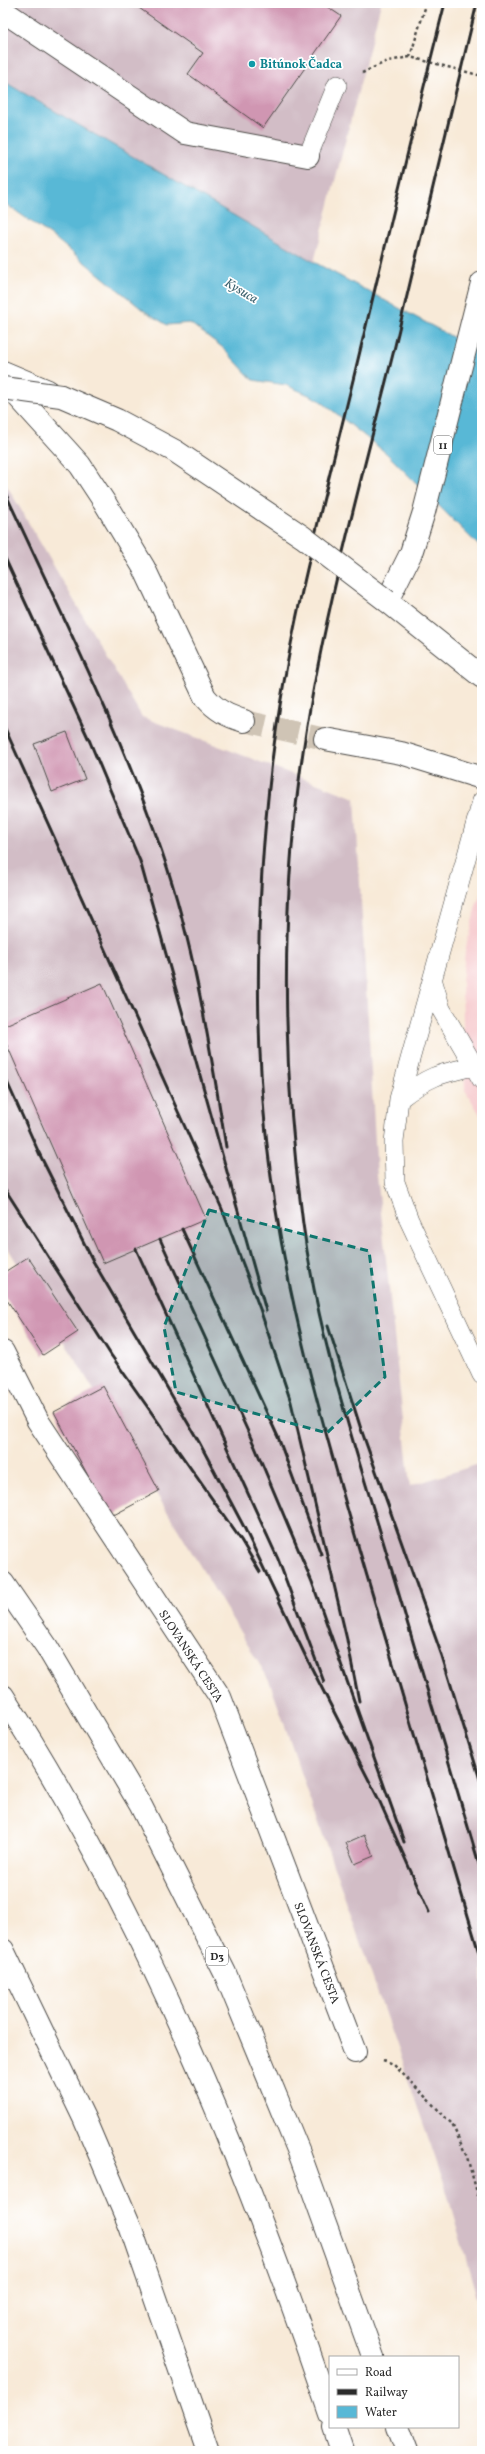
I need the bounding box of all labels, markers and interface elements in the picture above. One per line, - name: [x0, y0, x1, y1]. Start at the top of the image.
- place label: Bitúnok Čadca: [260, 56, 342, 73]
- marker: Bitúnok Čadca: [247, 59, 257, 69]
- water label: Kysuca: [221, 275, 261, 309]
- road number: 11: [434, 436, 452, 454]
- street label: SLOVANSKÁ CESTA: [154, 1607, 227, 1706]
- street label: SLOVANSKÁ CESTA: [289, 1900, 344, 2007]
- road number: D3: [206, 1947, 228, 1965]
- legend: [329, 2356, 459, 2428]
- text: Road: [365, 2365, 392, 2381]
- text: Railway: [365, 2385, 408, 2401]
- text: Water: [365, 2405, 397, 2421]

